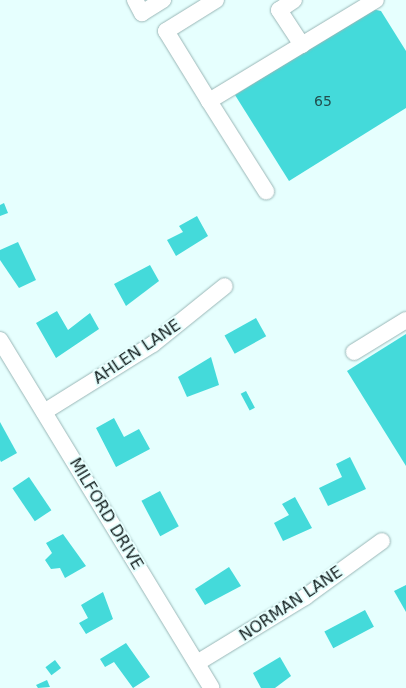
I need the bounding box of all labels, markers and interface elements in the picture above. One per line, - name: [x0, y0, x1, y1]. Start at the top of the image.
- house number: 65: [314, 93, 332, 109]
- street label: AHLEN LANE: [90, 316, 184, 388]
- street label: MILFORD DRIVE: [65, 455, 147, 573]
- street label: NORMAN LANE: [236, 563, 346, 645]

